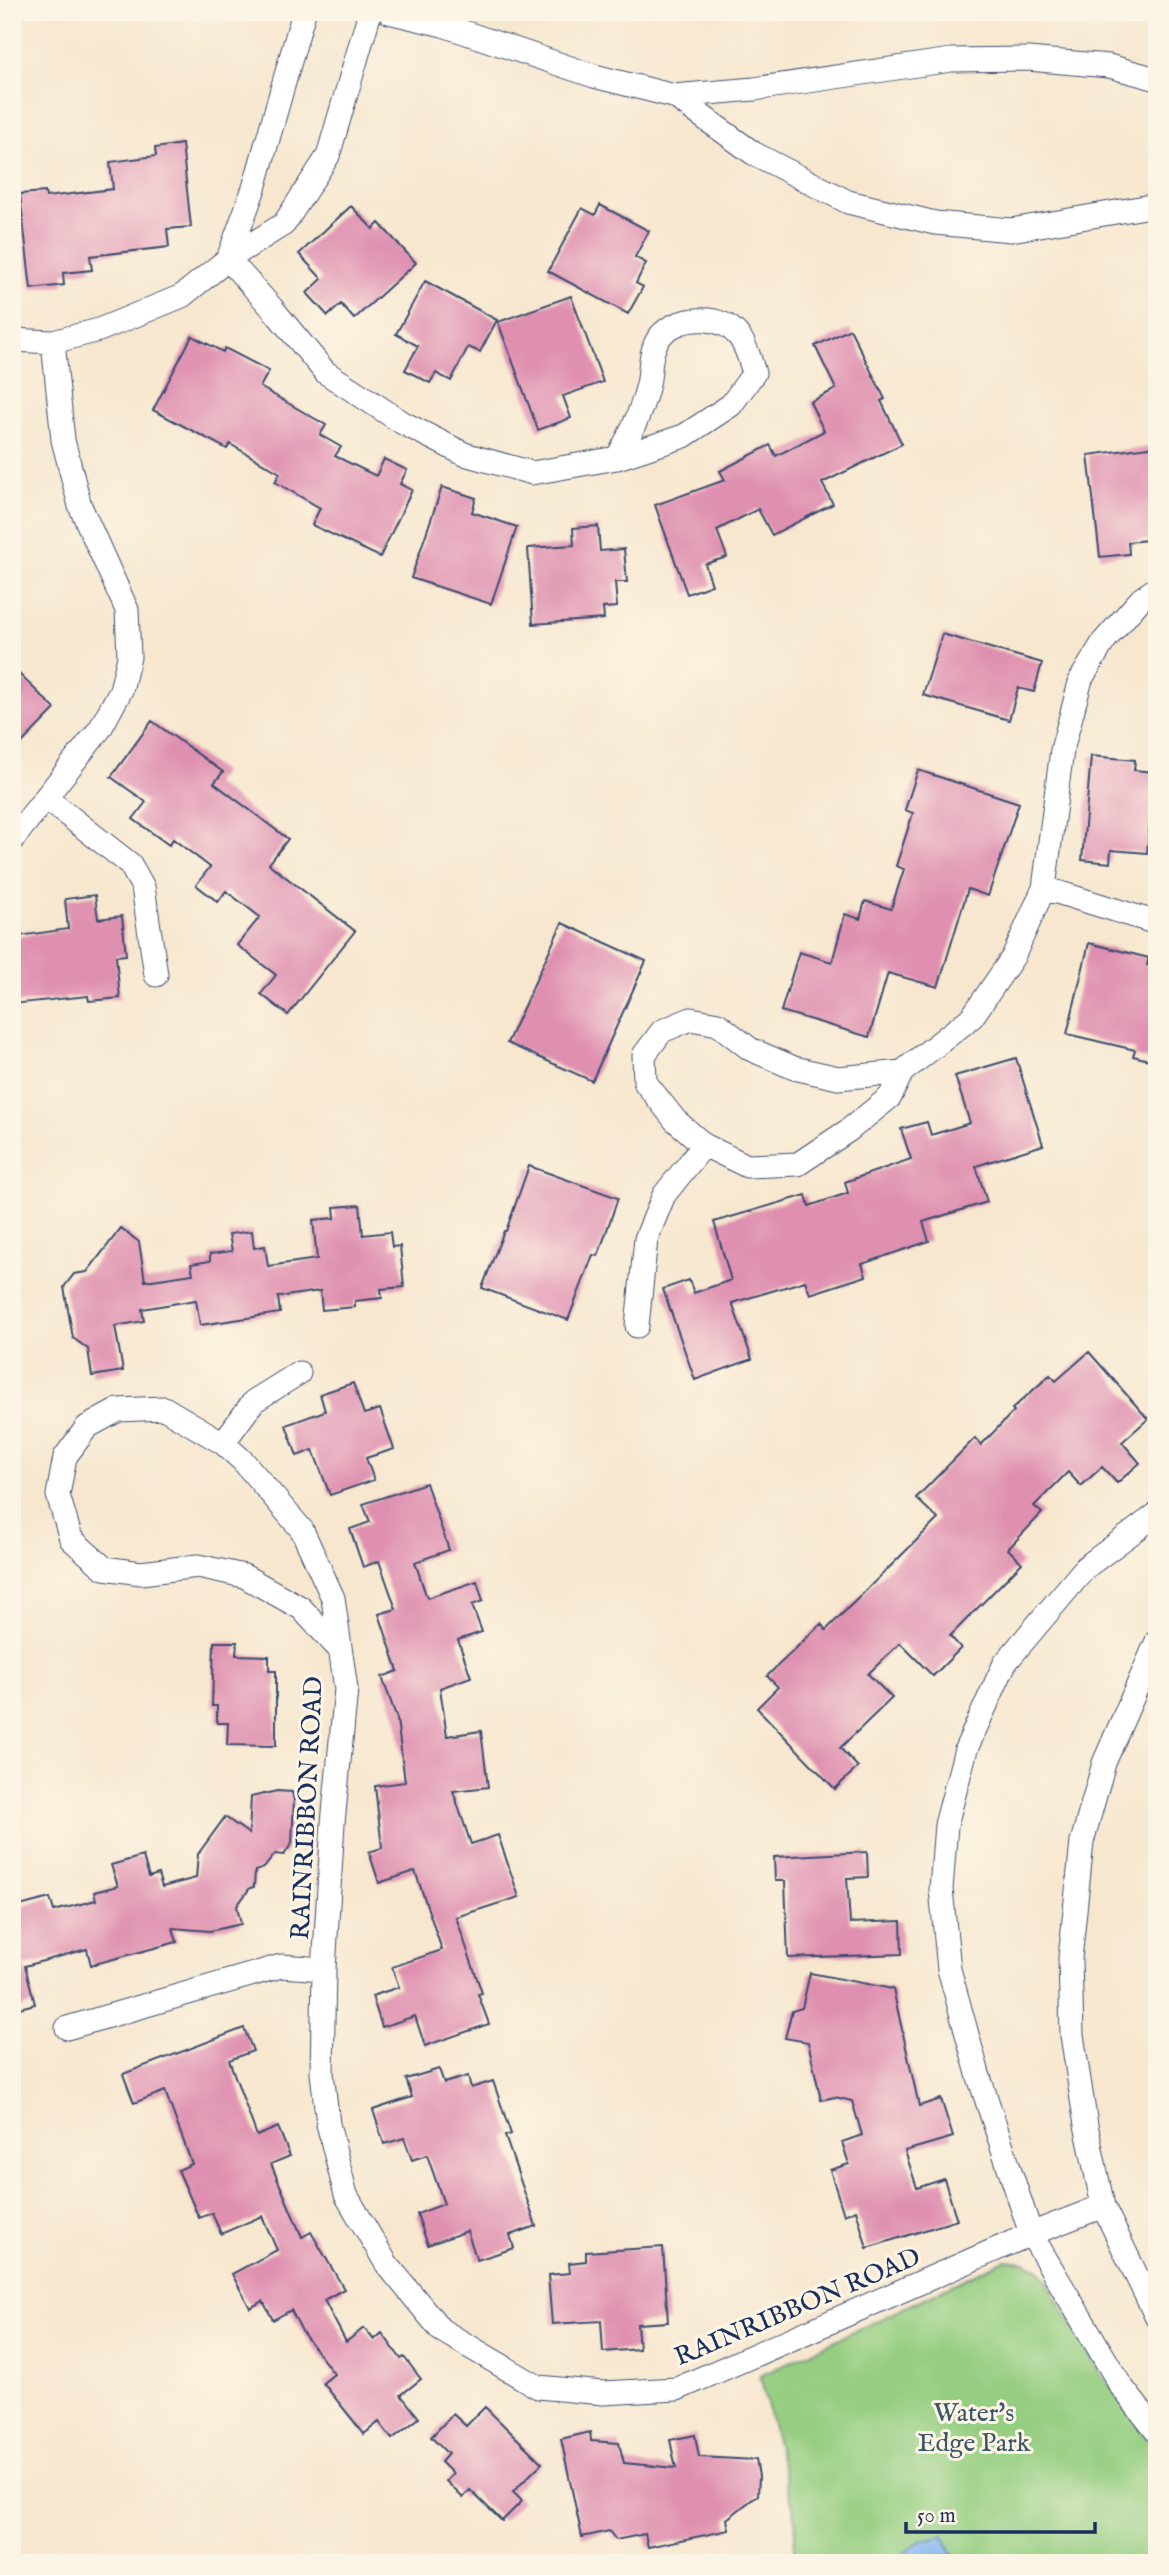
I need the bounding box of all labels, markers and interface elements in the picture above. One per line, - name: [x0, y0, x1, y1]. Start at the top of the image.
- street label: RAINRIBBON ROAD: [284, 1675, 331, 1941]
- street label: RAINRIBBON ROAD: [670, 2241, 926, 2374]
- park label: Water's Edge Park: [917, 2397, 1032, 2460]
- scale bar: [906, 2491, 1096, 2535]
- text: 50 m: [917, 2503, 956, 2530]

